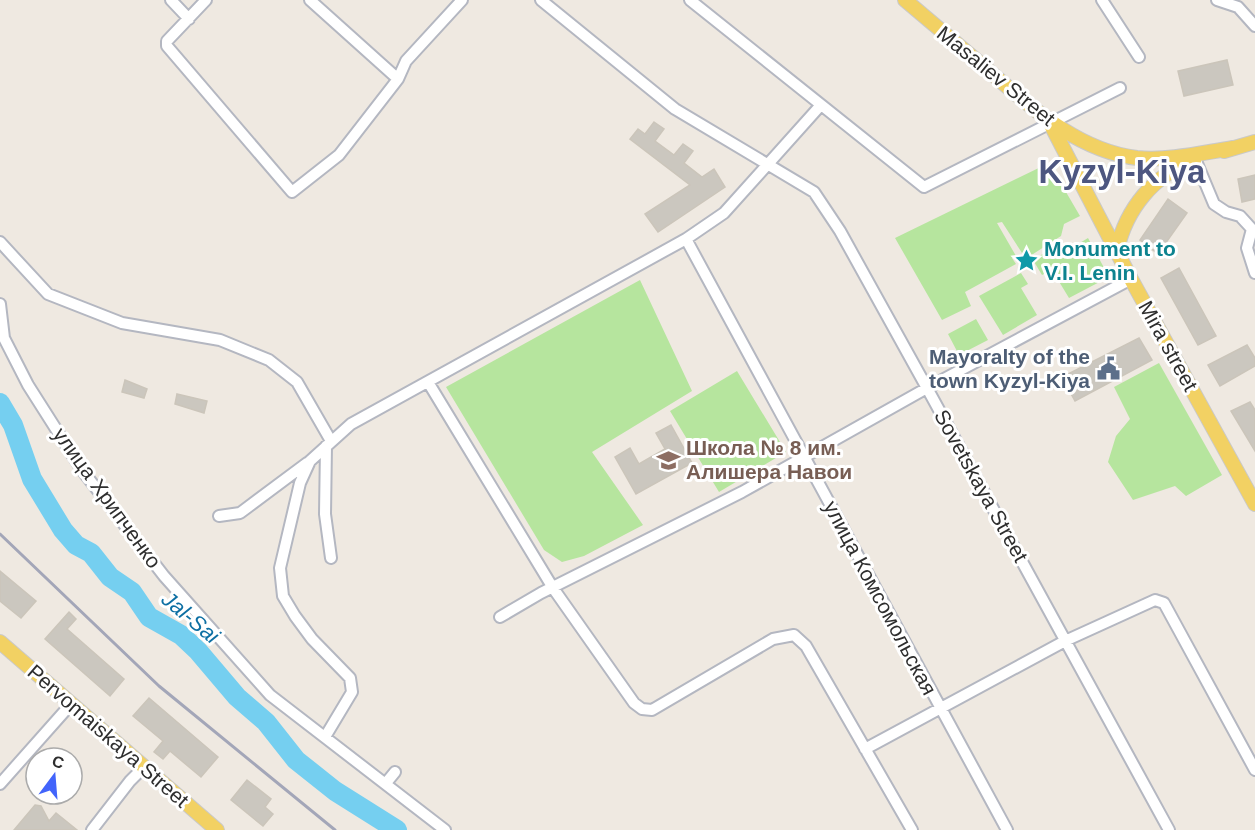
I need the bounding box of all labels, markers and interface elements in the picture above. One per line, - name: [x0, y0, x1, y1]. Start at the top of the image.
- street label: Masaliev Street: [933, 21, 1060, 130]
- district label: Kyzyl-Kiya: [1039, 153, 1206, 190]
- place label: Monument to V.I. Lenin: [1044, 237, 1176, 284]
- place icon: Monument to V.I. Lenin: [1013, 248, 1039, 274]
- street label: Mira street: [1134, 297, 1203, 395]
- place label: Мayoralty of the town Kyzyl-Kiya: [929, 345, 1090, 392]
- public building icon: Мayoralty of the town Kyzyl-Kiya: [1095, 356, 1121, 382]
- street label: Sovetskaya Street: [930, 406, 1033, 566]
- street label: улица Хрипченко: [49, 423, 166, 572]
- place label: Школа № 8 им. Алишера Навои: [686, 436, 852, 483]
- school or university icon: Школа № 8 им. Алишера Навои: [655, 447, 681, 473]
- street label: улица Комсомольская: [819, 497, 941, 699]
- water label: Jal-Sai: [156, 586, 225, 649]
- street label: Pervomaiskaya Street: [23, 660, 194, 812]
- north arrow: [24, 746, 84, 806]
- text: С: [50, 752, 66, 772]

